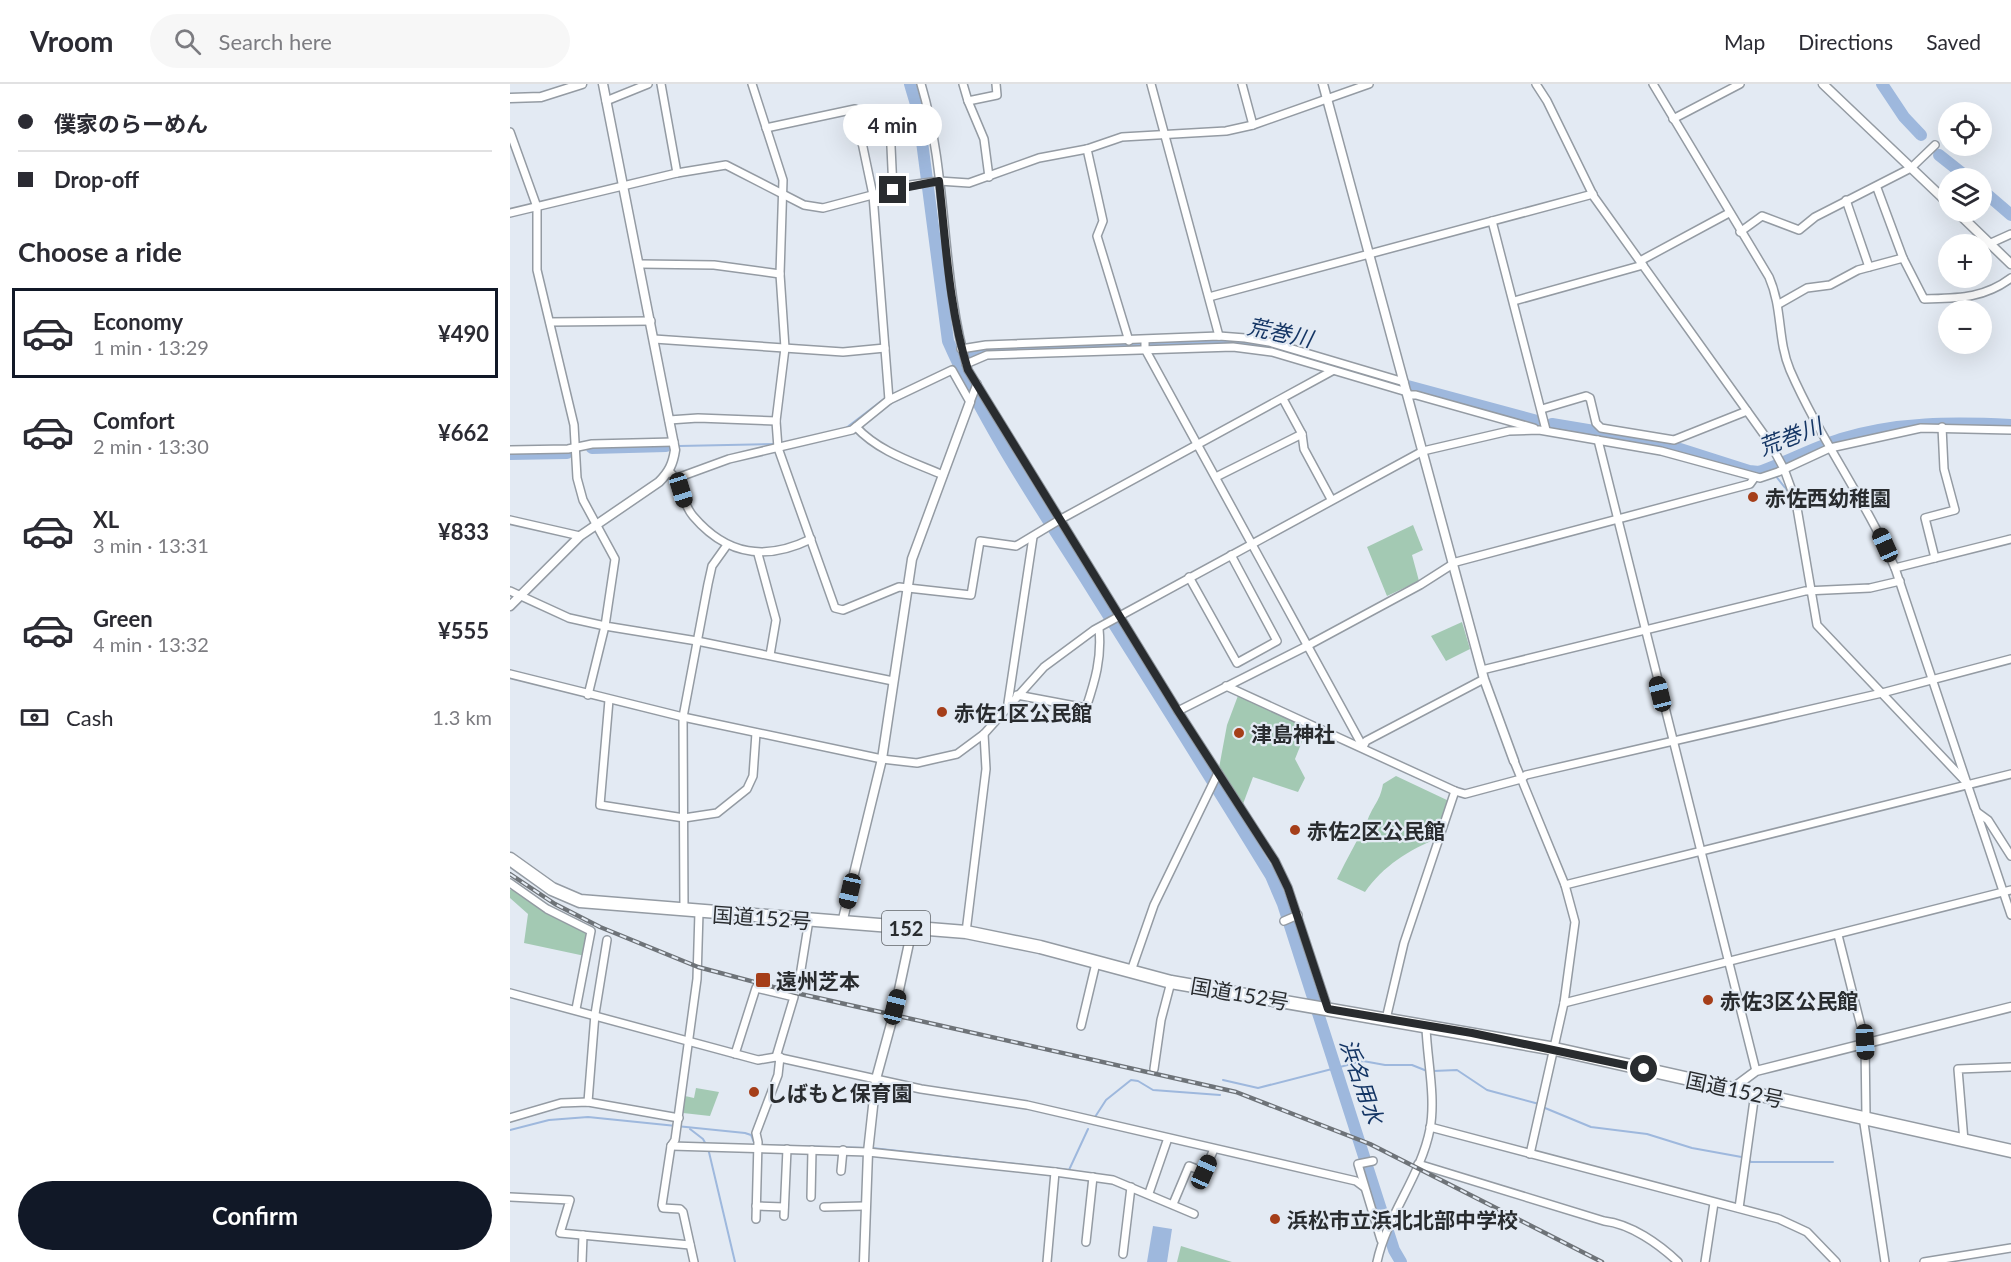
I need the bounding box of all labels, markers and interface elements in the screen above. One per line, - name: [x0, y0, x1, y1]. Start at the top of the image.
- search box: [150, 14, 570, 68]
- text: Vroom: [30, 24, 114, 58]
- icon: search: [171, 25, 204, 58]
- text: Search here: [219, 28, 332, 55]
- text: Map: [1724, 29, 1765, 54]
- text: Directions: [1798, 29, 1893, 54]
- text: Saved: [1926, 29, 1981, 54]
- map controls: [1938, 102, 1992, 354]
- button: locate: [1938, 102, 1992, 156]
- callout: 4 min: [844, 103, 943, 145]
- text: 僕家のらーめん: [54, 110, 208, 137]
- text: 4 min: [868, 113, 917, 137]
- text: Drop-off: [54, 166, 139, 193]
- button: layers: [1938, 168, 1992, 222]
- route end: [879, 176, 906, 203]
- button: +: [1938, 234, 1992, 288]
- text: Choose a ride: [18, 235, 182, 268]
- button: −: [1938, 300, 1992, 354]
- icon: car: [21, 306, 75, 360]
- text: Economy: [93, 308, 183, 335]
- water label: 荒巻川: [1245, 312, 1317, 352]
- text: ¥490: [438, 320, 489, 347]
- text: 1 min · 13:29: [93, 335, 209, 359]
- icon: car: [21, 405, 75, 459]
- text: Comfort: [93, 407, 175, 434]
- water label: 荒巻川: [1754, 411, 1828, 460]
- text: ¥662: [438, 419, 489, 446]
- text: 2 min · 13:30: [93, 434, 209, 458]
- car: [667, 470, 695, 510]
- place label: 赤佐西幼稚園: [1765, 485, 1891, 510]
- marker: 赤佐西幼稚園: [1746, 490, 1760, 504]
- icon: car: [21, 504, 75, 558]
- text: XL: [93, 506, 119, 533]
- text: ¥833: [438, 518, 489, 545]
- car: [1869, 525, 1901, 565]
- text: 3 min · 13:31: [93, 533, 209, 557]
- icon: car: [21, 603, 75, 657]
- text: Green: [93, 605, 153, 632]
- text: ¥555: [438, 617, 489, 644]
- text: 4 min · 13:32: [93, 632, 209, 656]
- car: [1647, 674, 1673, 714]
- place label: 赤佐1区公民館: [954, 700, 1092, 725]
- icon: cash: [18, 701, 51, 734]
- text: Cash: [66, 704, 113, 731]
- text: 1.3 km: [432, 705, 492, 729]
- marker: 赤佐1区公民館: [935, 705, 949, 719]
- place label: 津島神社: [1251, 721, 1335, 746]
- marker: 津島神社: [1232, 726, 1246, 740]
- place label: 赤佐2区公民館: [1307, 818, 1445, 843]
- marker: 赤佐2区公民館: [1288, 823, 1302, 837]
- car: [837, 871, 863, 911]
- street label: 国道152号: [711, 901, 813, 933]
- road number: 152: [882, 911, 930, 945]
- place label: 遠州芝本: [776, 968, 860, 993]
- marker: 遠州芝本: [754, 971, 772, 989]
- street label: 国道152号: [1189, 972, 1291, 1014]
- car: [882, 987, 908, 1027]
- place label: 赤佐3区公民館: [1720, 988, 1858, 1013]
- marker: 赤佐3区公民館: [1701, 993, 1715, 1007]
- car: [1855, 1024, 1875, 1060]
- water label: 浜名用水: [1335, 1035, 1390, 1129]
- route start: [1630, 1055, 1657, 1082]
- street label: 国道152号: [1684, 1066, 1786, 1112]
- place label: しばもと保育園: [766, 1080, 913, 1105]
- marker: しばもと保育園: [747, 1085, 761, 1099]
- car: [1188, 1152, 1220, 1192]
- button: Confirm: [18, 1181, 492, 1250]
- place label: 浜松市立浜北北部中学校: [1287, 1207, 1518, 1232]
- marker: 浜松市立浜北北部中学校: [1268, 1212, 1282, 1226]

